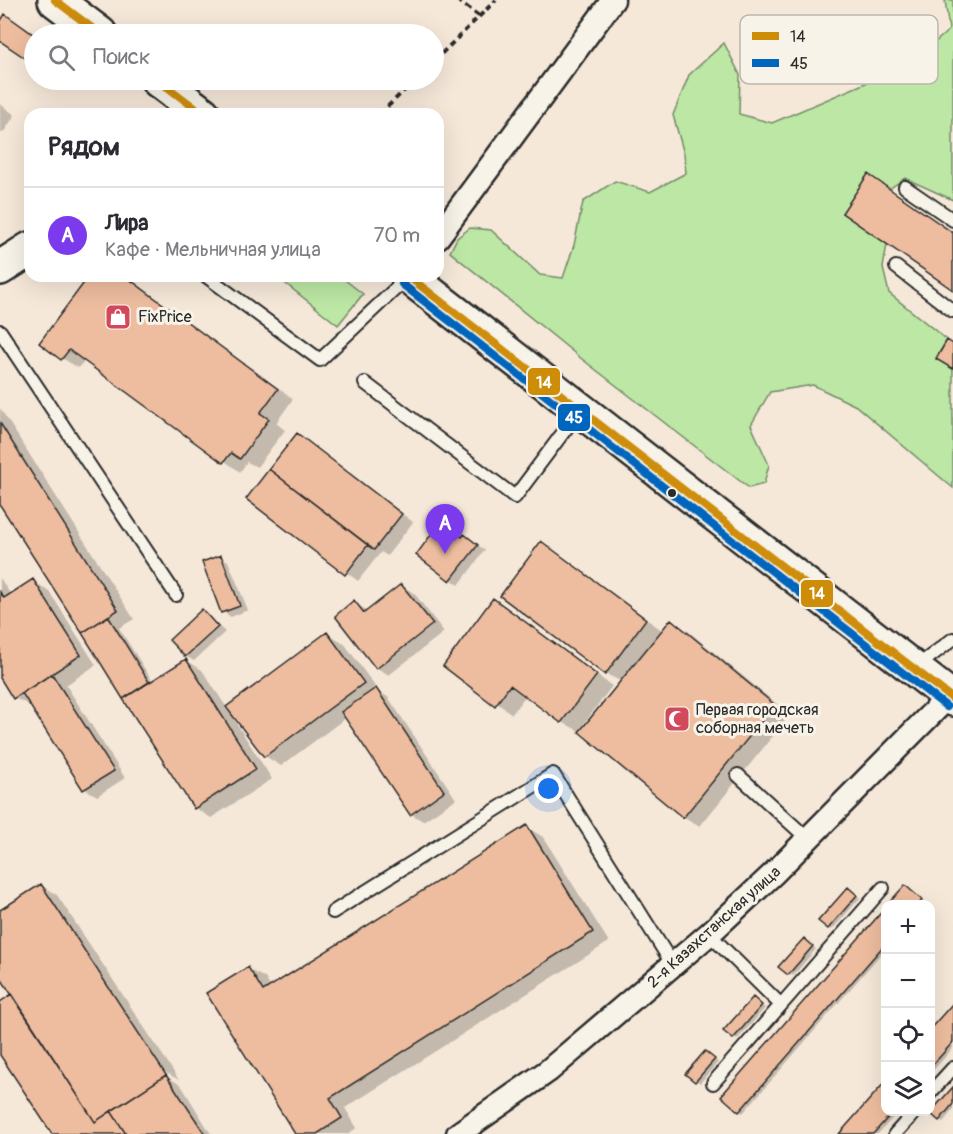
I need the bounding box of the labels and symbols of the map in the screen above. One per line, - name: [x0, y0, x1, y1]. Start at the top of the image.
- legend: [740, 15, 938, 84]
- text: 14: [790, 27, 806, 47]
- text: 45: [790, 54, 808, 74]
- shop icon: FixPrice: [103, 302, 133, 332]
- place label: FixPrice: [138, 307, 192, 327]
- line badge: 14: [527, 367, 561, 396]
- text: 14: [536, 373, 552, 393]
- line badge: 45: [557, 403, 591, 432]
- text: 45: [565, 408, 583, 428]
- unlabelled marker: [666, 487, 678, 499]
- pin: A: [426, 504, 464, 554]
- line badge: 14: [800, 579, 834, 608]
- text: 14: [809, 584, 825, 604]
- place label: Первая городская соборная мечеть: [696, 700, 818, 738]
- mosque icon: Первая городская соборная мечеть: [662, 704, 692, 734]
- your location: [534, 774, 563, 803]
- street label: 2-я Казахстанская улица: [643, 862, 785, 992]

